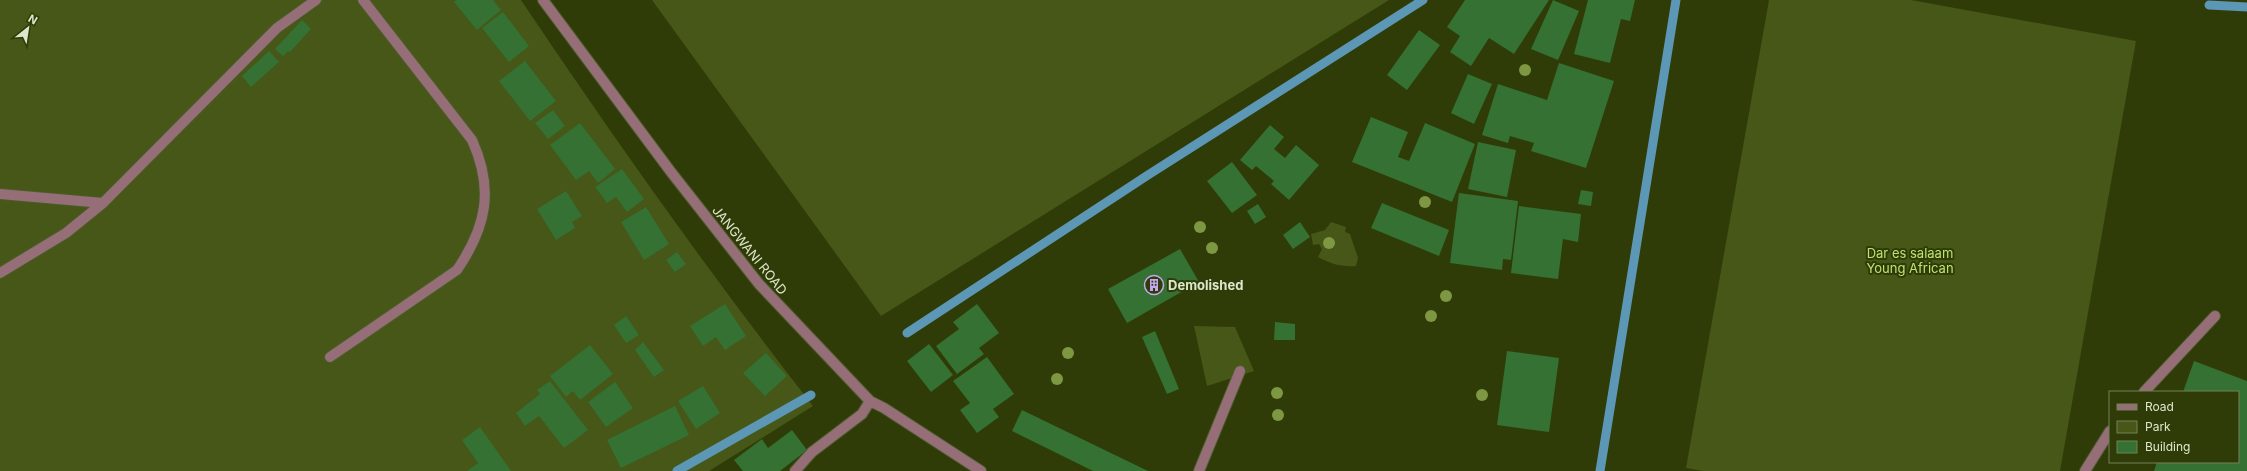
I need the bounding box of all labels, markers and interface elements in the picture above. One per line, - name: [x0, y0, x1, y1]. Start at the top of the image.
- north arrow: [8, 8, 48, 48]
- text: N: [26, 11, 40, 27]
- street label: JANGWANI ROAD: [709, 202, 791, 298]
- park label: Dar es salaam Young African: [1866, 245, 1954, 276]
- building icon: Demolished: [1143, 274, 1165, 296]
- place label: Demolished: [1168, 277, 1243, 293]
- legend: [2109, 391, 2239, 463]
- text: Road: [2145, 399, 2174, 414]
- text: Park: [2145, 419, 2171, 434]
- text: Building: [2145, 439, 2190, 454]

